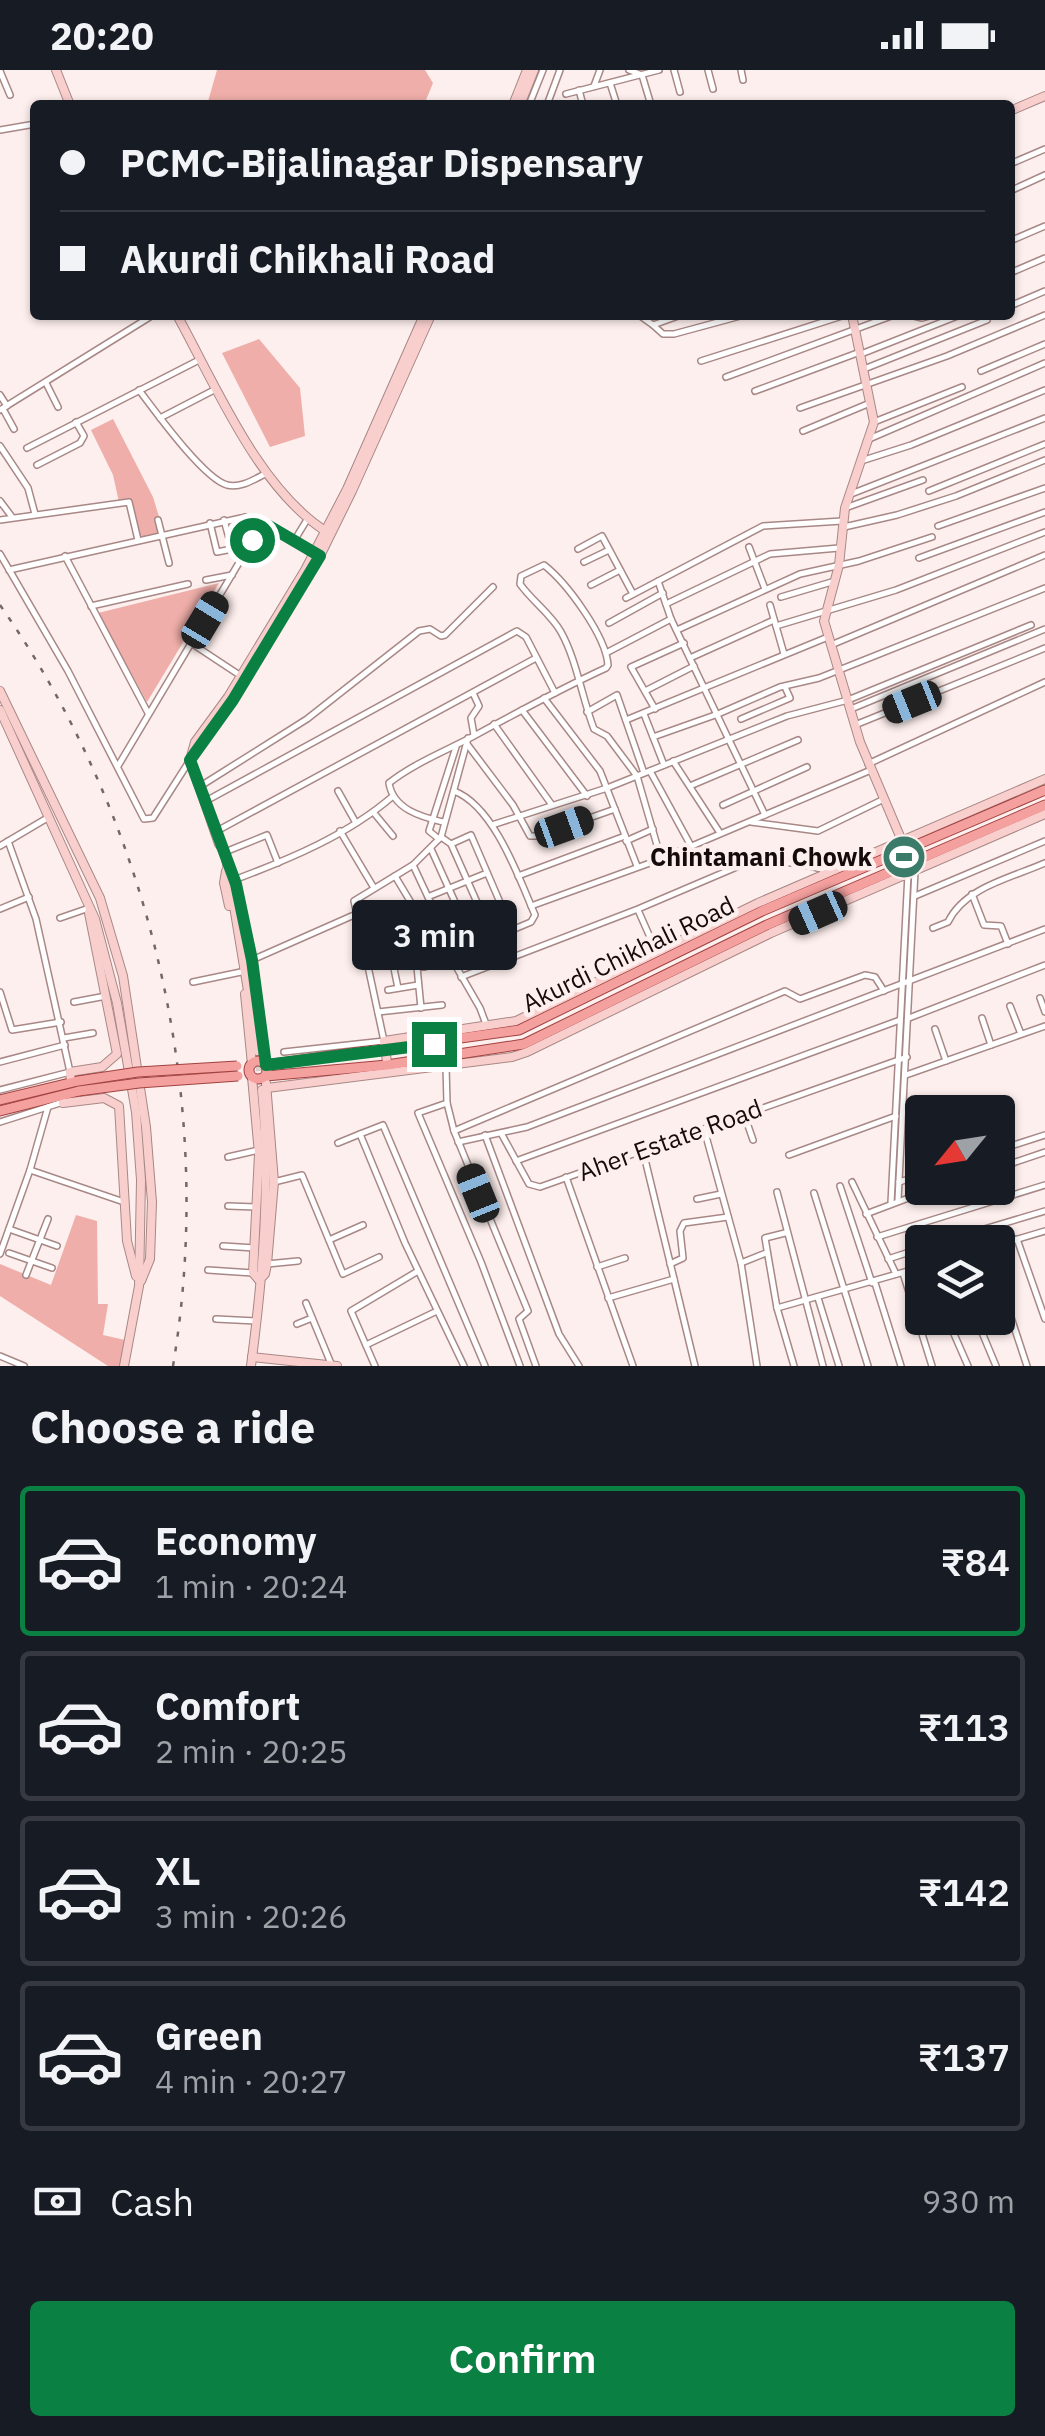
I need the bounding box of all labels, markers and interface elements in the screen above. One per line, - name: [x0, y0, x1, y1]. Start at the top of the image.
- text: 20:20: [50, 11, 154, 60]
- text: PCMC-Bijalinagar Dispensary: [120, 138, 643, 187]
- text: Akurdi Chikhali Road: [120, 234, 495, 283]
- route start: [230, 518, 275, 563]
- car: [177, 587, 233, 653]
- car: [879, 677, 945, 727]
- car: [531, 803, 597, 851]
- sports icon: Chintamani Chowk: [881, 834, 927, 880]
- place label: Chintamani Chowk: [650, 840, 873, 873]
- car: [784, 887, 852, 939]
- street label: Akurdi Chikhali Road: [516, 888, 739, 1019]
- callout: 3 min: [352, 899, 516, 969]
- text: 3 min: [393, 914, 476, 956]
- route end: [412, 1022, 457, 1067]
- street label: Aher Estate Road: [573, 1091, 766, 1188]
- north arrow: [905, 1095, 1015, 1205]
- map controls: [905, 1095, 1015, 1335]
- car: [453, 1160, 503, 1226]
- button: layers: [905, 1225, 1015, 1335]
- text: Choose a ride: [30, 1397, 315, 1455]
- icon: car: [35, 1516, 125, 1606]
- text: Economy: [155, 1516, 317, 1565]
- text: ₹84: [941, 1537, 1010, 1586]
- text: 1 min · 20:24: [155, 1565, 348, 1607]
- icon: car: [35, 1681, 125, 1771]
- text: Comfort: [155, 1681, 300, 1730]
- text: ₹113: [918, 1702, 1010, 1751]
- text: 2 min · 20:25: [155, 1730, 348, 1772]
- icon: car: [35, 1846, 125, 1936]
- text: XL: [155, 1846, 201, 1895]
- text: ₹142: [918, 1867, 1010, 1916]
- text: 3 min · 20:26: [155, 1895, 348, 1937]
- icon: car: [35, 2011, 125, 2101]
- text: Green: [155, 2011, 263, 2060]
- text: ₹137: [918, 2032, 1010, 2081]
- text: 4 min · 20:27: [155, 2060, 348, 2102]
- icon: cash: [30, 2174, 85, 2229]
- text: Cash: [110, 2177, 194, 2226]
- text: 930 m: [922, 2180, 1015, 2222]
- button: Confirm: [30, 2301, 1015, 2416]

